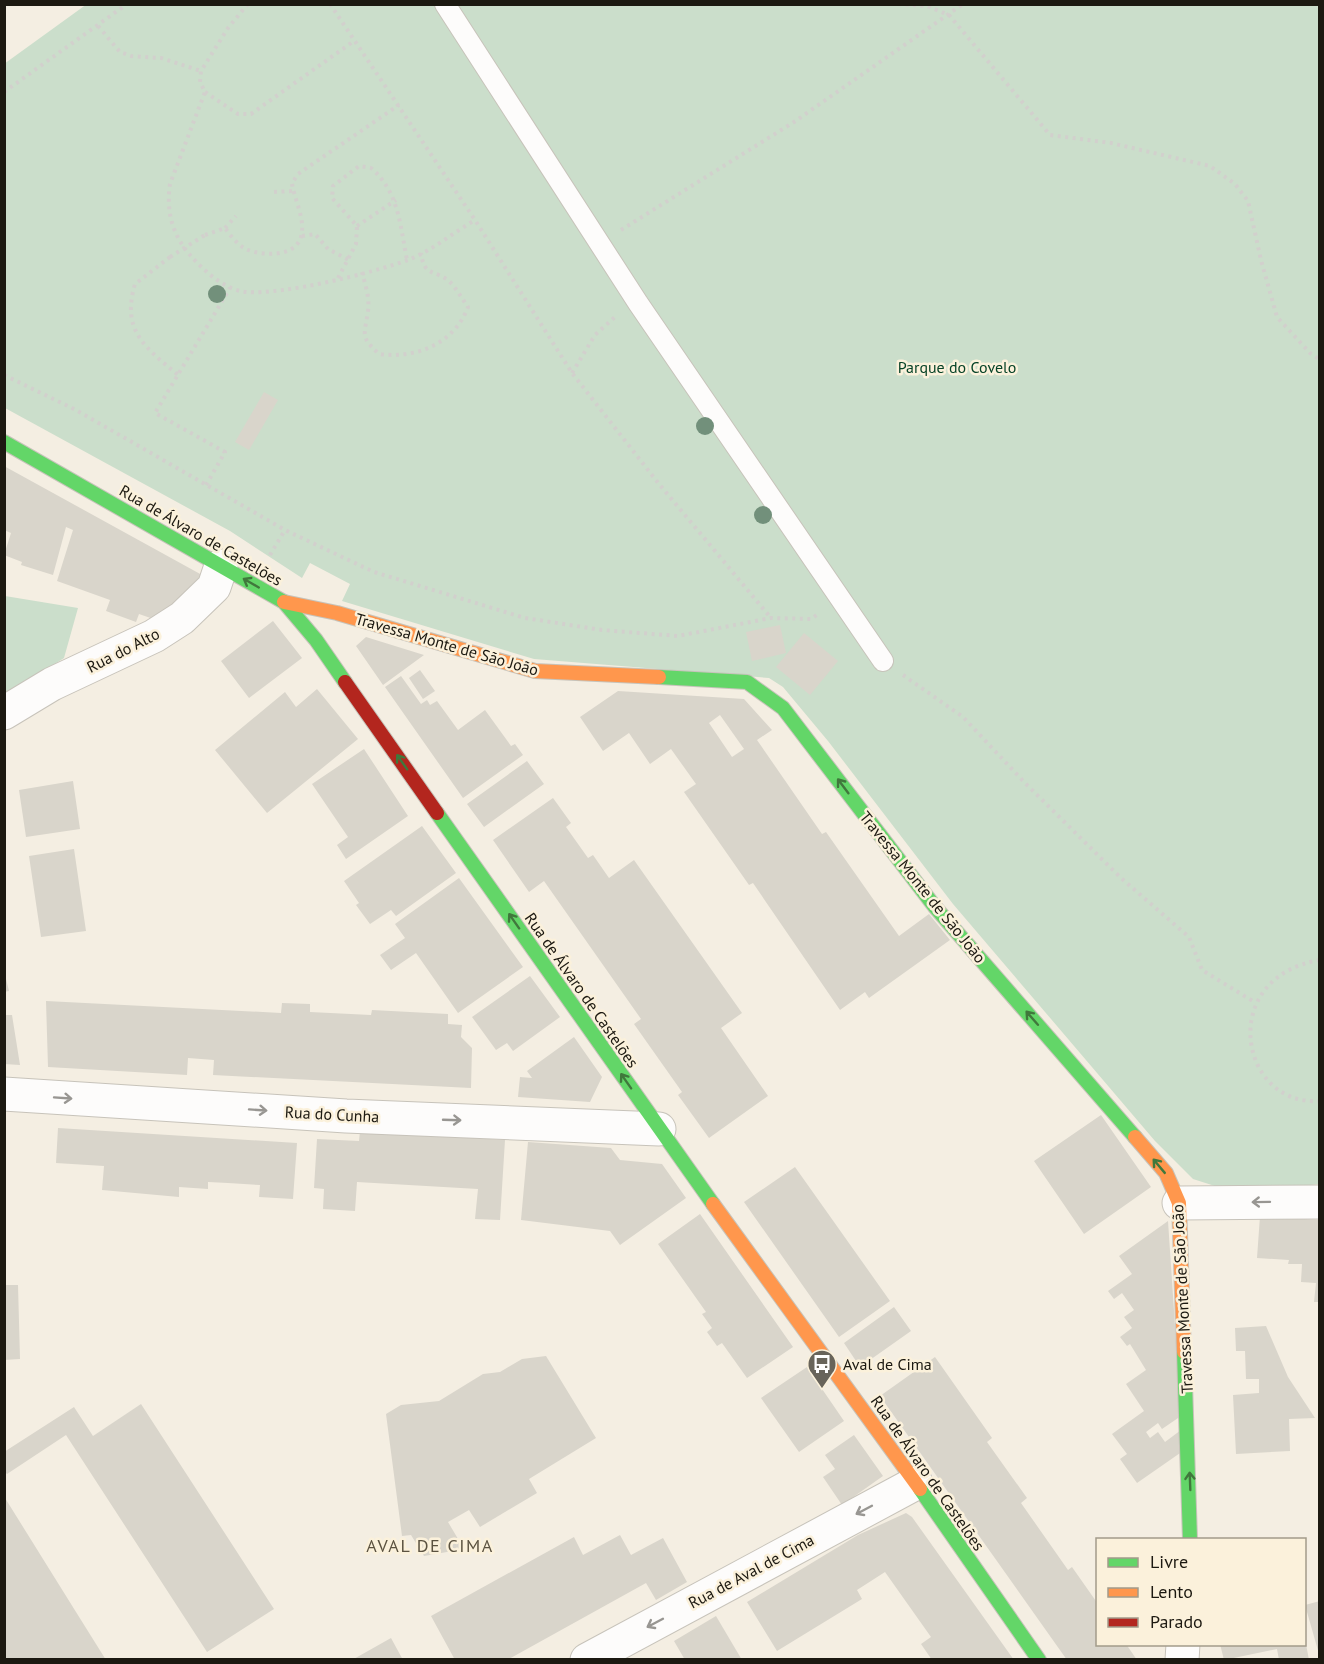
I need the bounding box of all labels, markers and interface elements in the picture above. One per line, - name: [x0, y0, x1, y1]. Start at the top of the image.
- park label: Parque do Covelo: [898, 357, 1016, 377]
- street label: Rua de Álvaro de Castelões: [116, 480, 286, 590]
- one-way arrow: [242, 577, 260, 588]
- street label: Travessa Monte de São João: [353, 608, 541, 680]
- street label: Rua do Alto: [83, 623, 163, 677]
- one-way arrow: [396, 754, 408, 770]
- one-way arrow: [836, 778, 849, 794]
- street label: Travessa Monte de São João: [856, 807, 990, 967]
- street label: Rua de Álvaro de Castelões: [521, 909, 643, 1072]
- one-way arrow: [508, 914, 520, 930]
- one-way arrow: [1025, 1011, 1039, 1026]
- one-way arrow: [620, 1073, 632, 1089]
- one-way arrow: [52, 1093, 72, 1104]
- street label: Rua do Cunha: [284, 1102, 380, 1126]
- one-way arrow: [247, 1105, 267, 1116]
- one-way arrow: [442, 1114, 462, 1126]
- one-way arrow: [1153, 1158, 1166, 1174]
- one-way arrow: [1252, 1196, 1272, 1208]
- street label: Travessa Monte de São João: [1167, 1204, 1197, 1394]
- bus stop icon: Aval de Cima: [806, 1348, 838, 1390]
- place label: Aval de Cima: [843, 1354, 932, 1374]
- street label: Rua de Álvaro de Castelões: [867, 1392, 989, 1555]
- one-way arrow: [1184, 1472, 1195, 1492]
- one-way arrow: [855, 1505, 873, 1517]
- street label: Rua de Aval de Cima: [685, 1529, 817, 1613]
- district label: AVAL DE CIMA: [366, 1534, 494, 1557]
- legend: [1096, 1538, 1306, 1646]
- text: Livre: [1150, 1550, 1188, 1573]
- text: Lento: [1150, 1580, 1193, 1603]
- text: Parado: [1150, 1610, 1203, 1633]
- one-way arrow: [647, 1618, 665, 1629]

